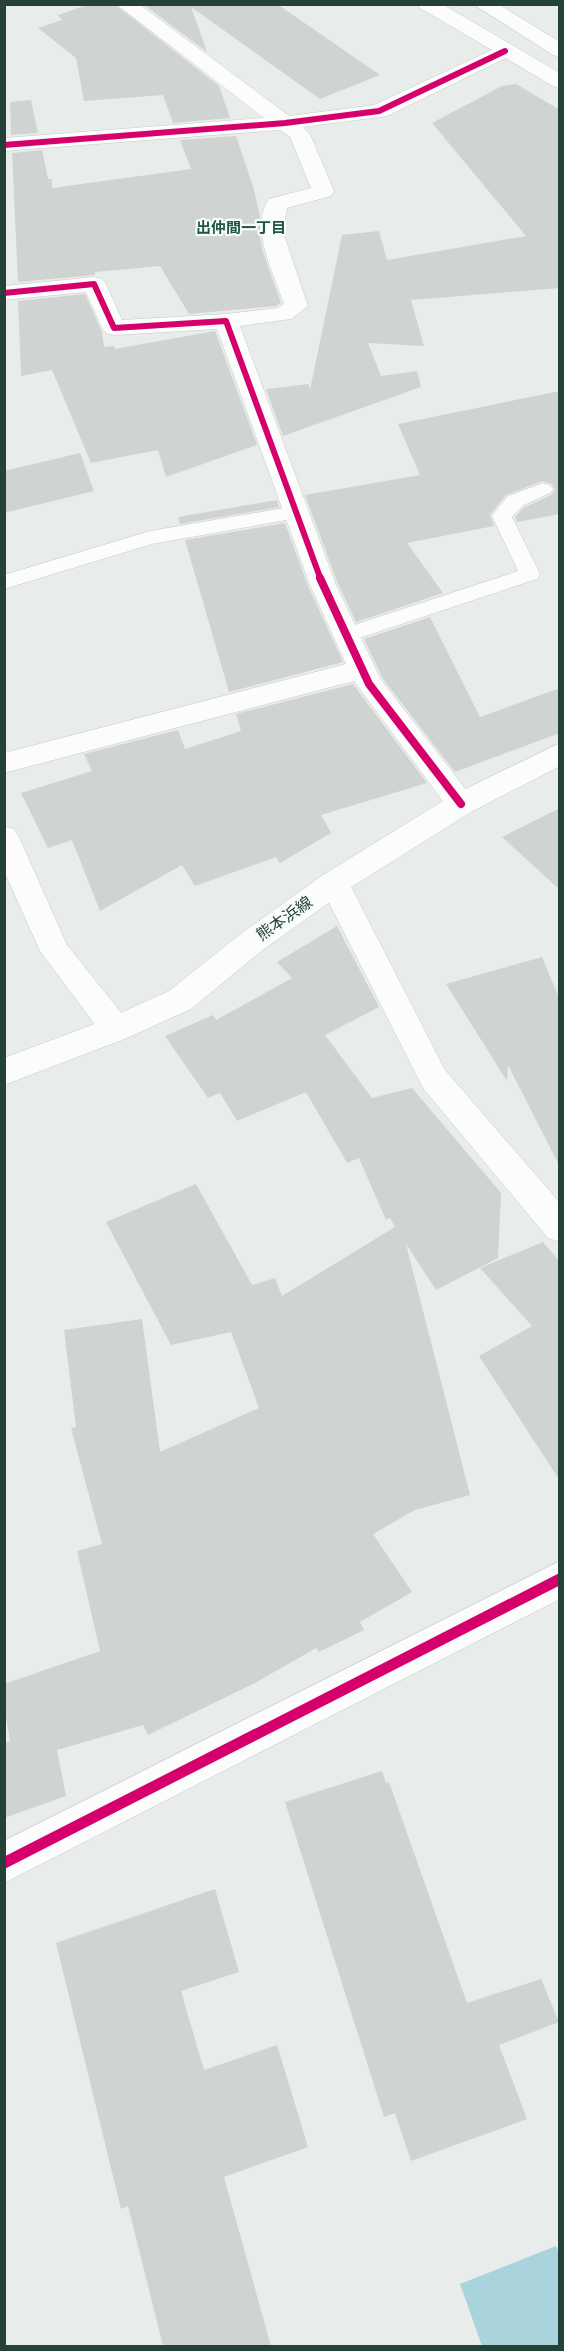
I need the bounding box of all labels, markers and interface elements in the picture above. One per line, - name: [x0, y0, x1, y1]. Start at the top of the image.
- district label: 出仲間一丁目: [196, 219, 286, 237]
- street label: 熊本浜線: [253, 892, 317, 945]

